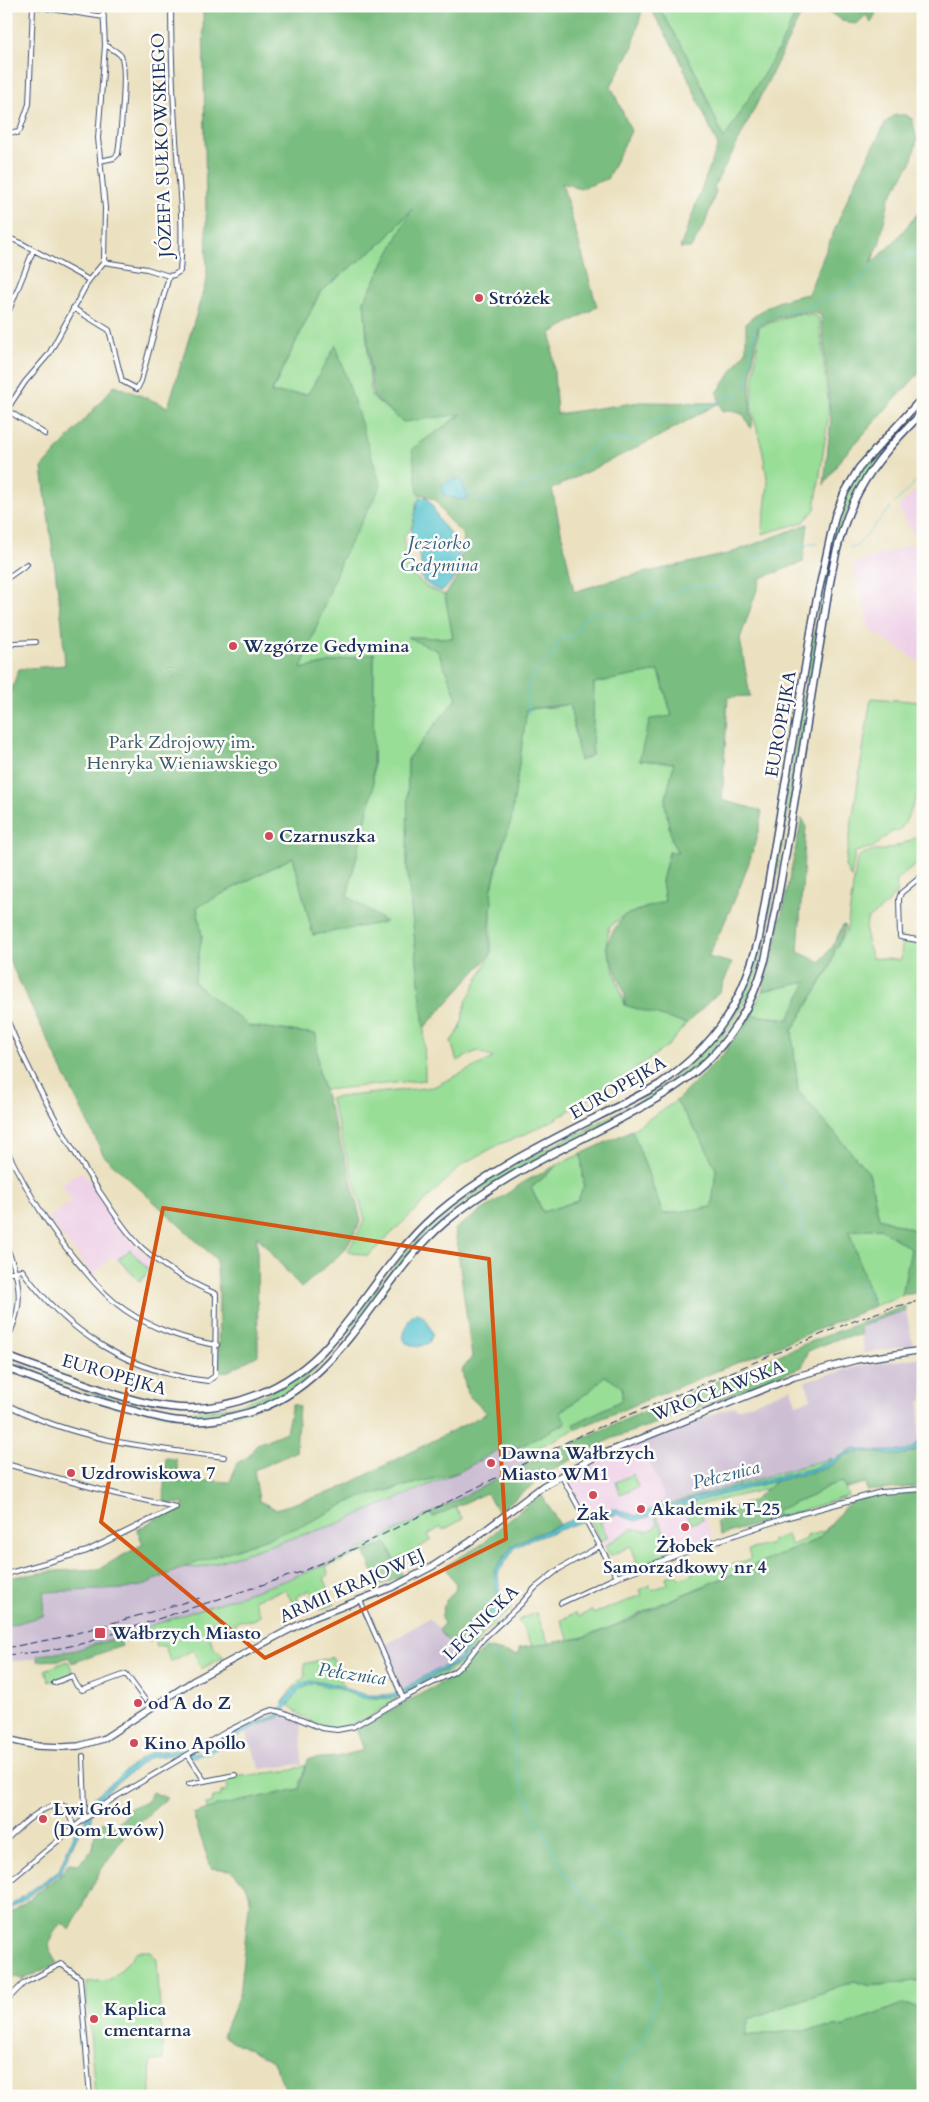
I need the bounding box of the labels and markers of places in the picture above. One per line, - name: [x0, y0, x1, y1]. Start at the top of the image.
- place label: Stróżek: [489, 286, 551, 311]
- marker: Stróżek: [473, 292, 485, 304]
- place label: Wzgórze Gedymina: [242, 634, 410, 659]
- marker: Wzgórze Gedymina: [227, 640, 239, 652]
- place label: Czarnuszka: [279, 824, 376, 849]
- marker: Czarnuszka: [263, 830, 275, 842]
- place label: Dawna Wałbrzych Miasto WM1: [501, 1441, 655, 1487]
- marker: Dawna Wałbrzych Miasto WM1: [485, 1457, 497, 1469]
- place label: Uzdrowiskowa 7: [81, 1461, 215, 1486]
- marker: Uzdrowiskowa 7: [65, 1467, 77, 1479]
- marker: Żak: [587, 1489, 599, 1501]
- place label: Akademik T-25: [651, 1497, 780, 1522]
- place label: Żak: [576, 1502, 611, 1527]
- marker: Akademik T-25: [635, 1503, 647, 1515]
- marker: Żłobek Samorządkowy nr 4: [679, 1521, 691, 1533]
- place label: Żłobek Samorządkowy nr 4: [603, 1534, 767, 1580]
- place label: Wałbrzych Miasto: [110, 1621, 261, 1646]
- marker: Wałbrzych Miasto: [93, 1626, 107, 1640]
- place label: od A do Z: [148, 1691, 231, 1716]
- marker: od A do Z: [132, 1697, 144, 1709]
- place label: Kino Apollo: [144, 1731, 246, 1756]
- marker: Kino Apollo: [128, 1737, 140, 1749]
- place label: Lwi Gród (Dom Lwów): [53, 1797, 165, 1843]
- marker: Lwi Gród (Dom Lwów): [37, 1813, 49, 1825]
- place label: Kaplica cmentarna: [104, 1997, 191, 2043]
- marker: Kaplica cmentarna: [88, 2013, 100, 2025]

